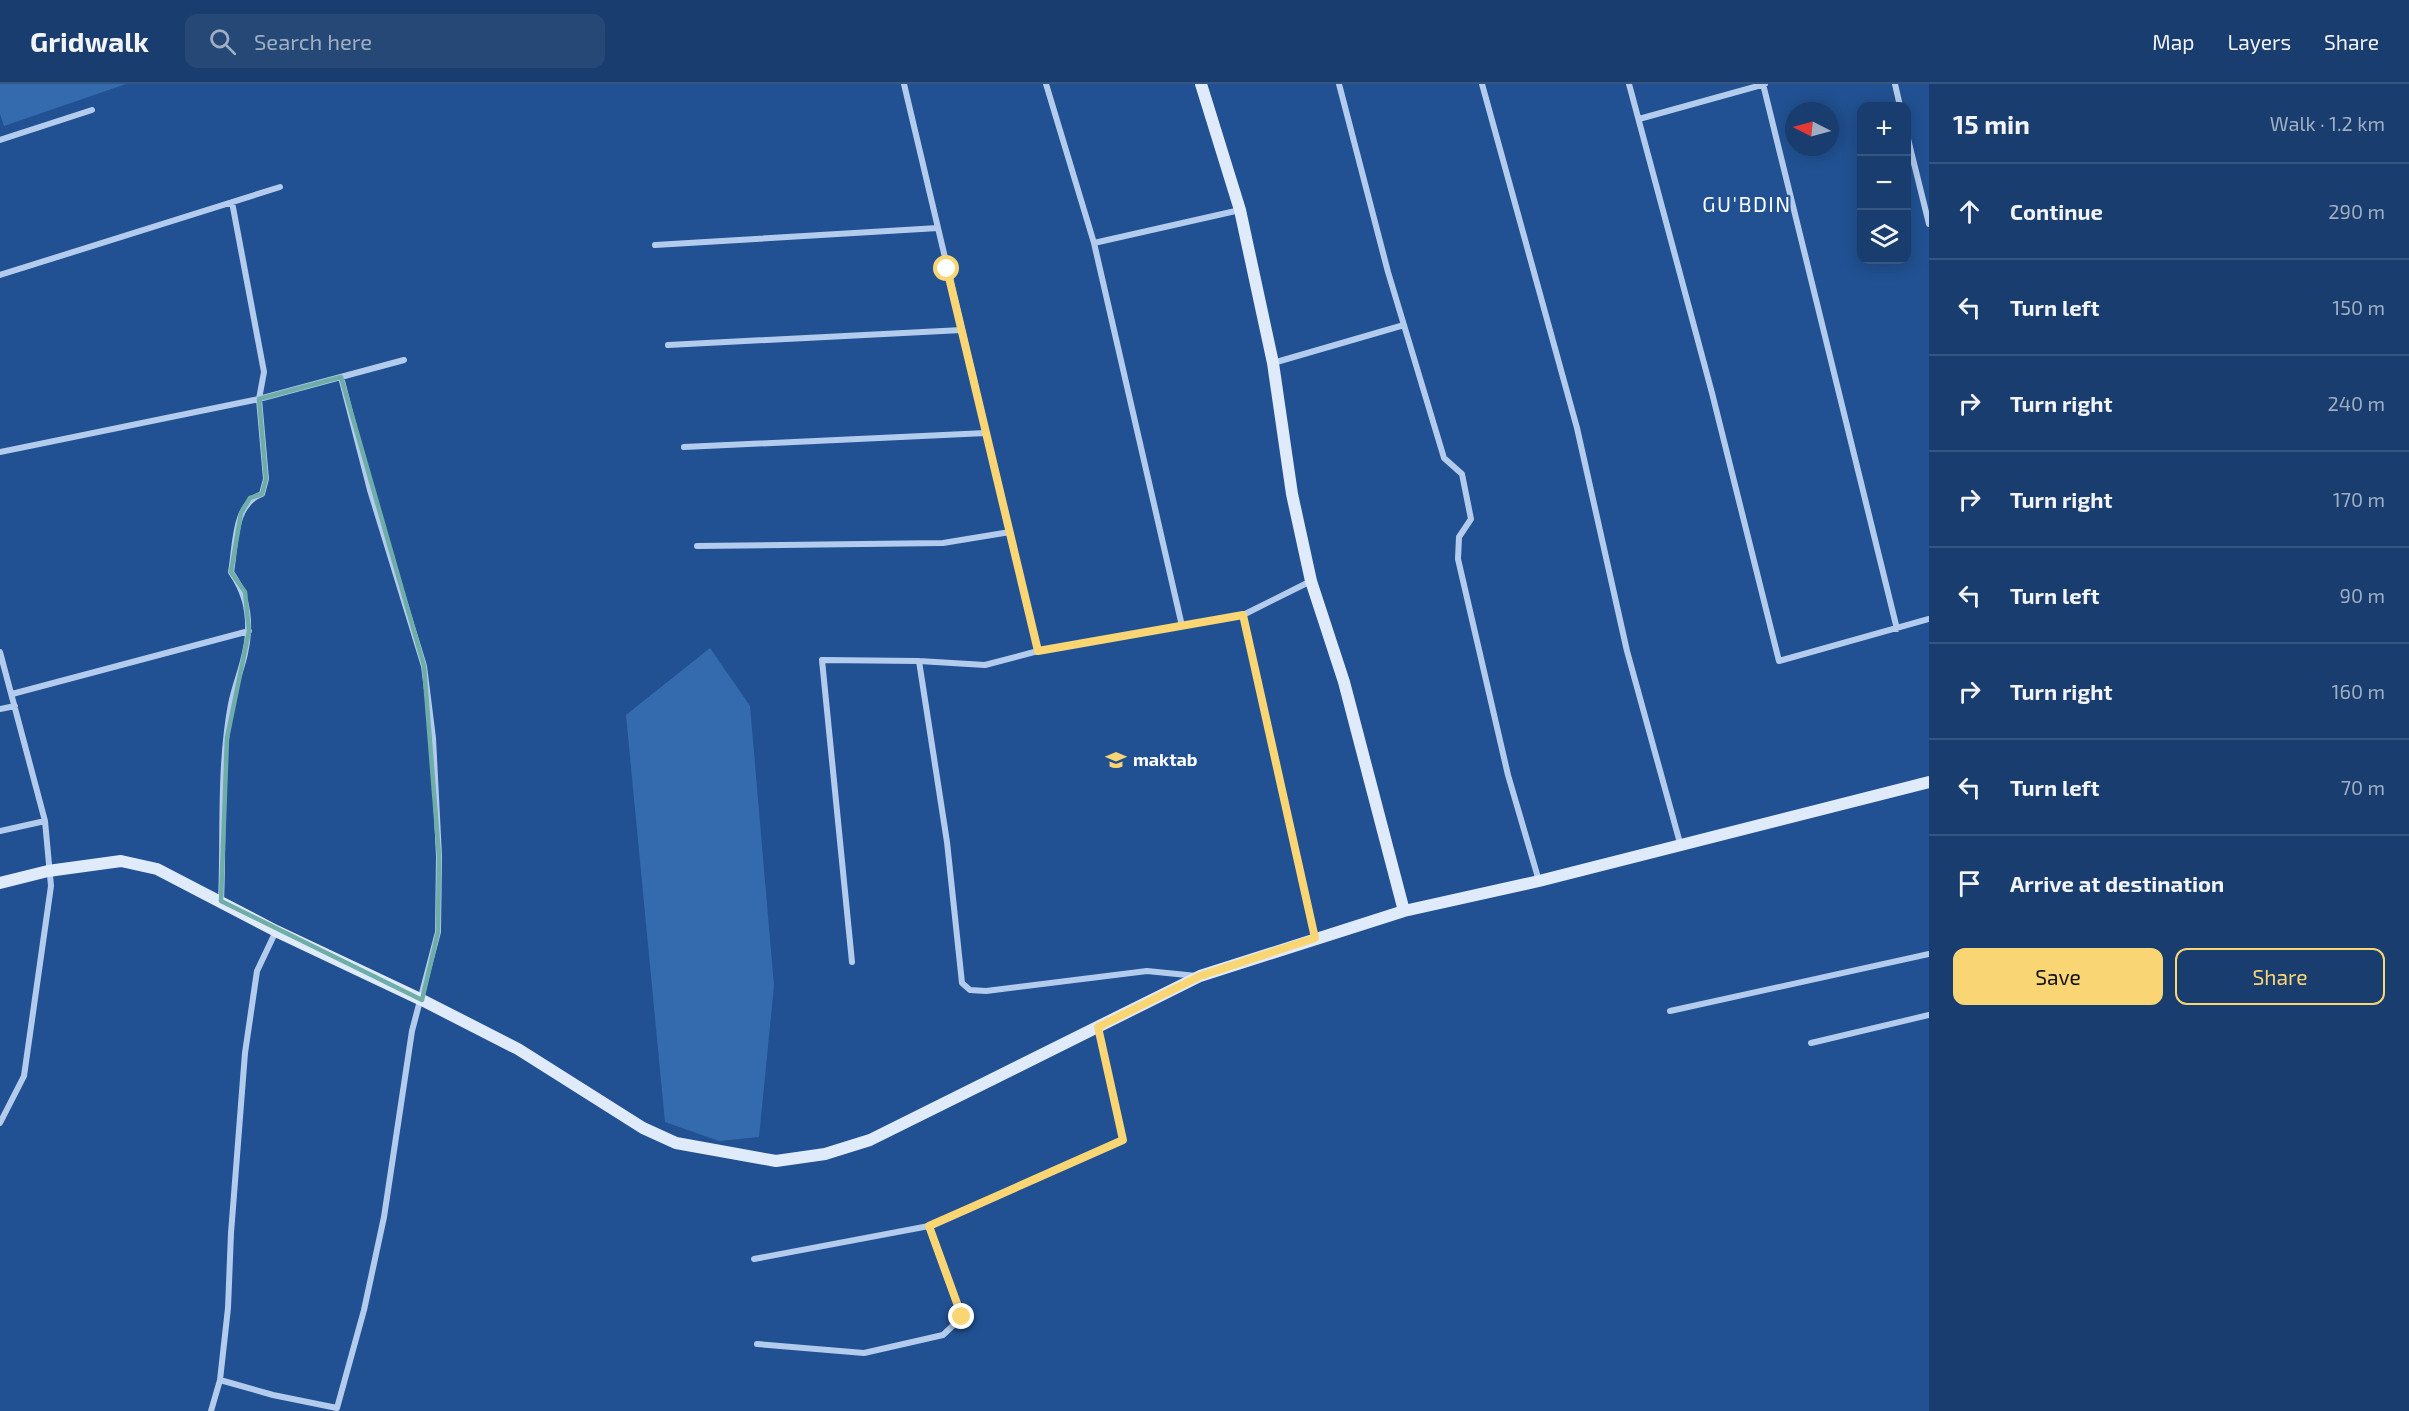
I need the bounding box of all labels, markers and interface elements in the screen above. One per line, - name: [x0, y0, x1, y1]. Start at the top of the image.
- search box: [185, 14, 605, 68]
- text: Gridwalk: [30, 24, 149, 58]
- icon: search: [206, 25, 239, 58]
- text: Search here: [254, 28, 372, 54]
- text: Map: [2152, 29, 2194, 54]
- text: Layers: [2227, 29, 2291, 54]
- text: Share: [2324, 29, 2379, 54]
- north arrow: [1785, 102, 1839, 156]
- map controls: [1857, 102, 1911, 264]
- button: +: [1857, 102, 1911, 156]
- text: 15 min: [1953, 108, 2030, 139]
- text: Walk · 1.2 km: [2270, 111, 2385, 135]
- button: −: [1857, 156, 1911, 210]
- district label: GU'BDIN: [1702, 191, 1792, 216]
- icon: ahead: [1953, 195, 1986, 228]
- text: Continue: [2010, 198, 2103, 224]
- text: 290 m: [2328, 199, 2385, 223]
- button: layers: [1857, 210, 1911, 264]
- route start: [933, 255, 959, 281]
- icon: left: [1953, 291, 1986, 324]
- text: Turn left: [2010, 294, 2099, 320]
- text: 150 m: [2332, 295, 2385, 319]
- icon: right: [1953, 387, 1986, 420]
- text: Turn right: [2010, 390, 2112, 416]
- text: 240 m: [2327, 391, 2385, 415]
- icon: right: [1953, 483, 1986, 516]
- text: Turn right: [2010, 486, 2112, 512]
- text: 170 m: [2333, 487, 2385, 511]
- icon: left: [1953, 579, 1986, 612]
- text: Turn left: [2010, 582, 2099, 608]
- text: 90 m: [2340, 583, 2385, 607]
- icon: right: [1953, 675, 1986, 708]
- text: Turn right: [2010, 678, 2112, 704]
- text: 160 m: [2332, 679, 2385, 703]
- school or university icon: maktab: [1104, 748, 1128, 772]
- place label: maktab: [1133, 748, 1198, 770]
- icon: left: [1953, 771, 1986, 804]
- text: Turn left: [2010, 774, 2099, 800]
- text: 70 m: [2341, 775, 2385, 799]
- icon: arrive: [1953, 867, 1986, 900]
- text: Arrive at destination: [2010, 870, 2224, 896]
- button: Save: [1953, 948, 2163, 1005]
- button: Share: [2175, 948, 2385, 1005]
- route end: [948, 1303, 974, 1329]

